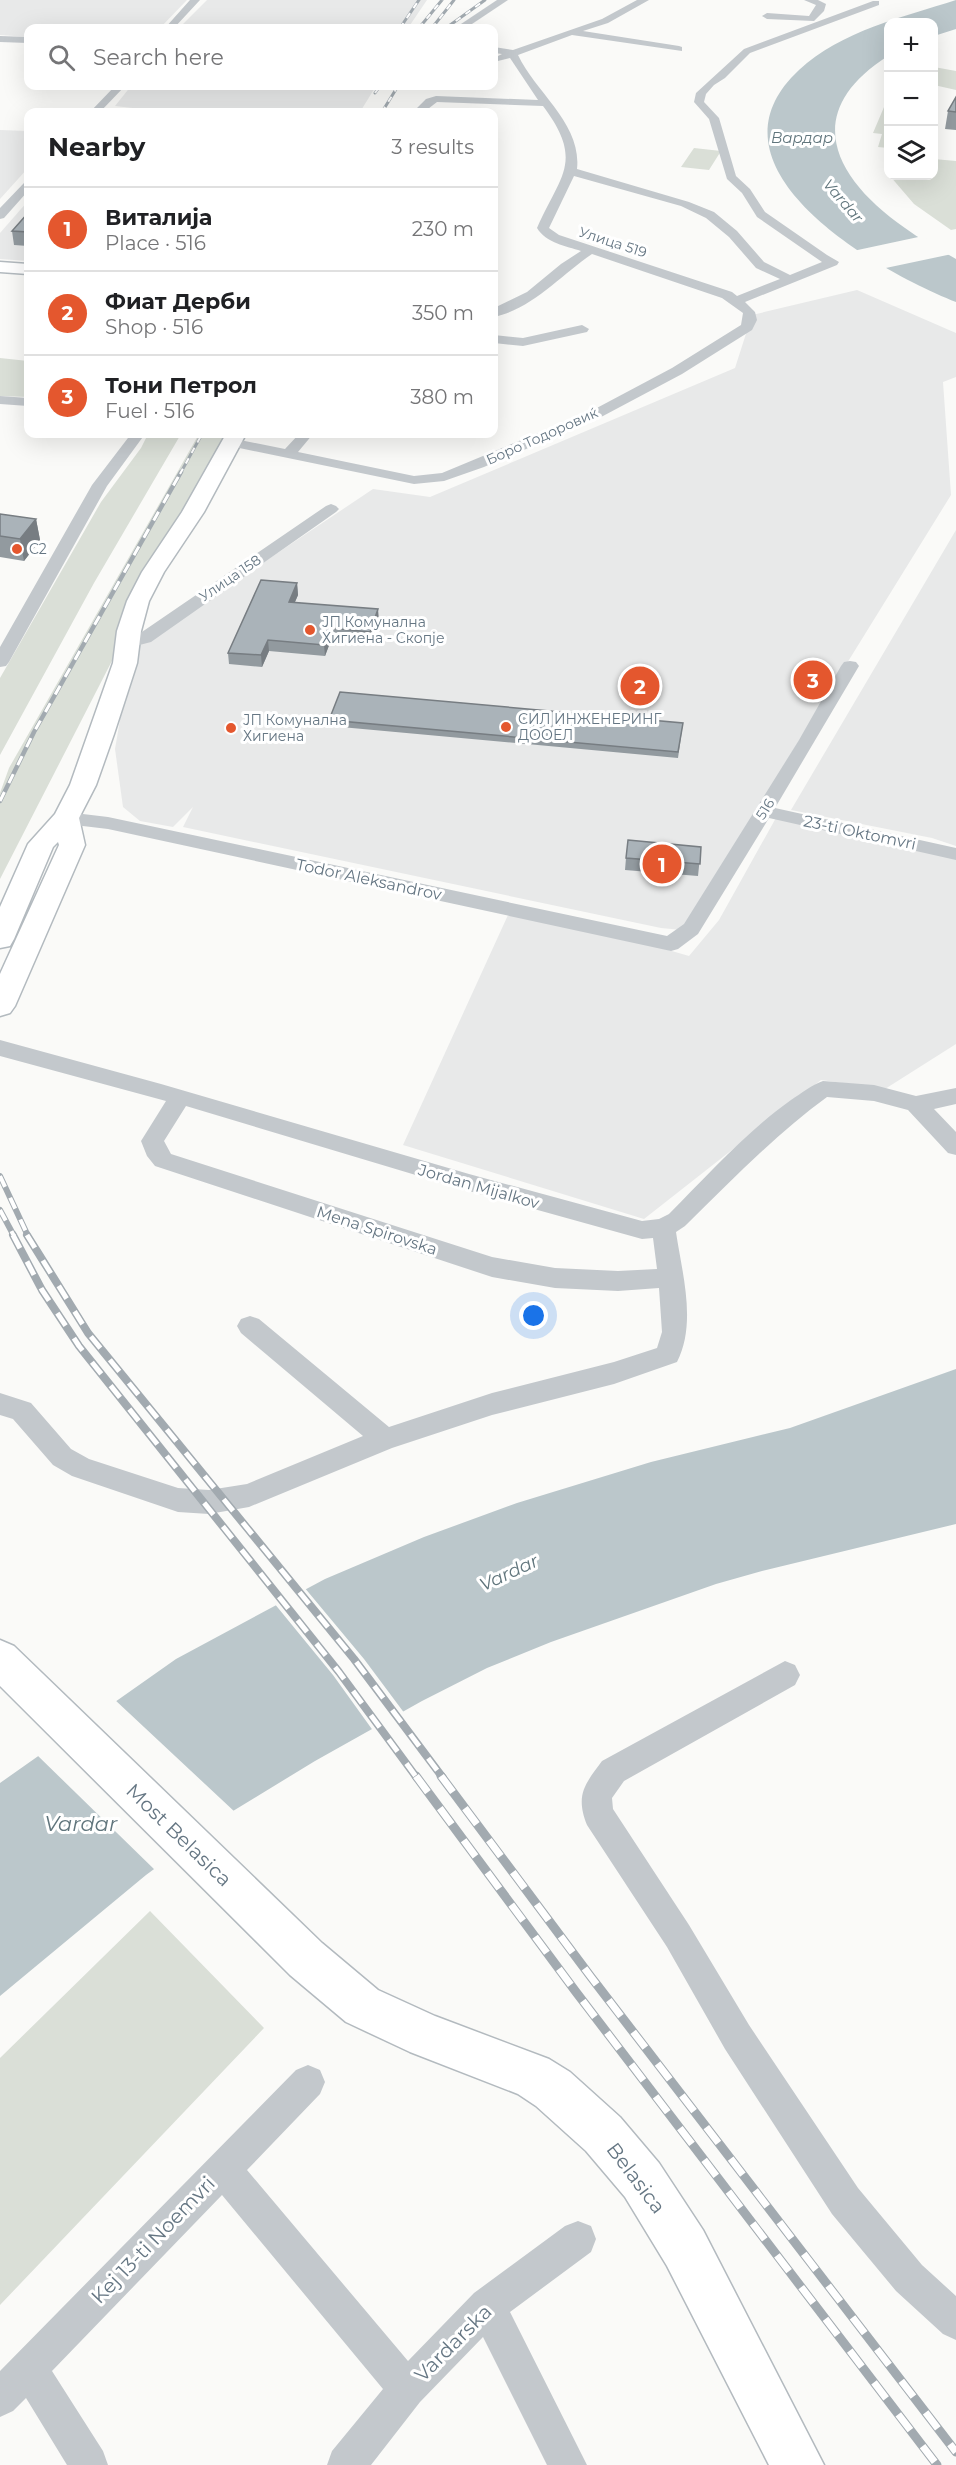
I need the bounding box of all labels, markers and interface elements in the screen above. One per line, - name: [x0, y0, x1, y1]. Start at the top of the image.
- map controls: [884, 18, 938, 180]
- button: +: [884, 18, 938, 72]
- search box: [24, 24, 498, 90]
- icon: search: [45, 41, 78, 74]
- text: Search here: [93, 44, 224, 71]
- button: −: [884, 72, 938, 126]
- button: layers: [884, 126, 938, 180]
- water label: Вардар: [771, 128, 833, 147]
- text: Nearby: [48, 131, 145, 163]
- text: 3 results: [391, 135, 474, 159]
- water label: Vardar: [819, 175, 868, 227]
- text: Виталија: [105, 204, 212, 231]
- text: 1: [64, 217, 71, 241]
- text: 230 m: [412, 217, 474, 241]
- street label: Улица 519: [577, 223, 649, 261]
- text: Place · 516: [105, 231, 206, 255]
- text: Фиат Дерби: [105, 288, 251, 315]
- text: 2: [62, 301, 73, 325]
- text: 350 m: [412, 301, 474, 325]
- text: Shop · 516: [105, 315, 203, 339]
- text: Тони Петрол: [105, 372, 257, 399]
- text: 3: [62, 385, 73, 409]
- text: 380 m: [410, 385, 474, 409]
- text: Fuel · 516: [105, 399, 194, 423]
- street label: Боро Тодоровиќ: [483, 403, 601, 469]
- place label: C2: [29, 540, 47, 558]
- marker: C2: [10, 542, 24, 556]
- street label: Улица 158: [196, 551, 264, 605]
- place label: ЈП Комунална Хигиена - Скопје: [322, 613, 445, 647]
- marker: ЈП Комунална Хигиена - Скопје: [303, 623, 317, 637]
- pin: 3: [794, 658, 832, 702]
- pin: 2: [620, 664, 660, 708]
- place label: СИЛ ИНЖЕНЕРИНГ ДООЕЛ: [518, 710, 661, 744]
- place label: ЈП Комунална Хигиена: [243, 711, 347, 745]
- marker: СИЛ ИНЖЕНЕРИНГ ДООЕЛ: [499, 720, 513, 734]
- marker: ЈП Комунална Хигиена: [224, 721, 238, 735]
- street label: 516: [752, 795, 779, 823]
- street label: 23-ti Oktomvri: [802, 811, 918, 854]
- pin: 1: [642, 842, 682, 886]
- street label: Todor Aleksandrov: [294, 855, 444, 904]
- street label: Jordan Mijalkov: [415, 1160, 542, 1213]
- street label: Mena Spirovska: [314, 1202, 440, 1259]
- your location: [519, 1301, 548, 1330]
- water label: Vardar: [476, 1550, 543, 1596]
- street label: Most Belasica: [121, 1779, 237, 1891]
- water label: Vardar: [45, 1811, 118, 1836]
- street label: Belasica: [602, 2138, 670, 2218]
- street label: Kej 13-ti Noemvri: [86, 2171, 220, 2309]
- street label: Vardarska: [409, 2299, 497, 2387]

